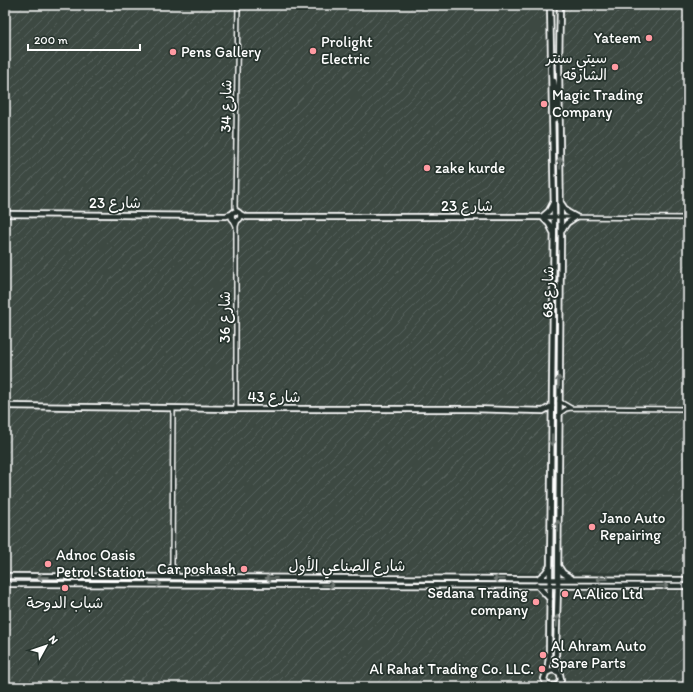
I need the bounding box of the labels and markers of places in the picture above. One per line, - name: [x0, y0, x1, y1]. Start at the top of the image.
- place label: Yateem: [594, 29, 641, 47]
- place label: Prolight Electric: [321, 33, 373, 68]
- marker: Yateem: [644, 33, 654, 43]
- place label: Pens Gallery: [181, 43, 261, 61]
- marker: Prolight Electric: [308, 46, 318, 56]
- marker: Pens Gallery: [168, 47, 178, 57]
- place label: سيتي سنتر الشارقه: [544, 49, 607, 84]
- marker: سيتي سنتر الشارقه: [610, 62, 620, 72]
- place label: Magic Trading Company: [552, 86, 644, 121]
- marker: Magic Trading Company: [539, 99, 549, 109]
- place label: zake kurde: [435, 159, 505, 177]
- marker: zake kurde: [422, 163, 432, 173]
- place label: Jano Auto Repairing: [600, 509, 666, 544]
- marker: Jano Auto Repairing: [587, 522, 597, 532]
- place label: Adnoc Oasis Petrol Station: [56, 546, 146, 581]
- marker: Adnoc Oasis Petrol Station: [43, 559, 53, 569]
- place label: Car poshash: [157, 560, 236, 578]
- marker: Car poshash: [239, 564, 249, 574]
- marker: شباب الدوحة: [60, 583, 70, 593]
- place label: Sedana Trading company: [428, 584, 528, 619]
- place label: A.Alico Ltd: [573, 585, 644, 603]
- marker: A.Alico Ltd: [560, 589, 570, 599]
- place label: شباب الدوحة: [27, 594, 103, 612]
- marker: Sedana Trading company: [531, 597, 541, 607]
- place label: Al Ahram Auto Spare Parts: [551, 637, 646, 672]
- marker: Al Ahram Auto Spare Parts: [538, 650, 548, 660]
- place label: Al Rahat Trading Co. LLC.: [369, 660, 534, 678]
- marker: Al Rahat Trading Co. LLC.: [537, 664, 547, 674]

